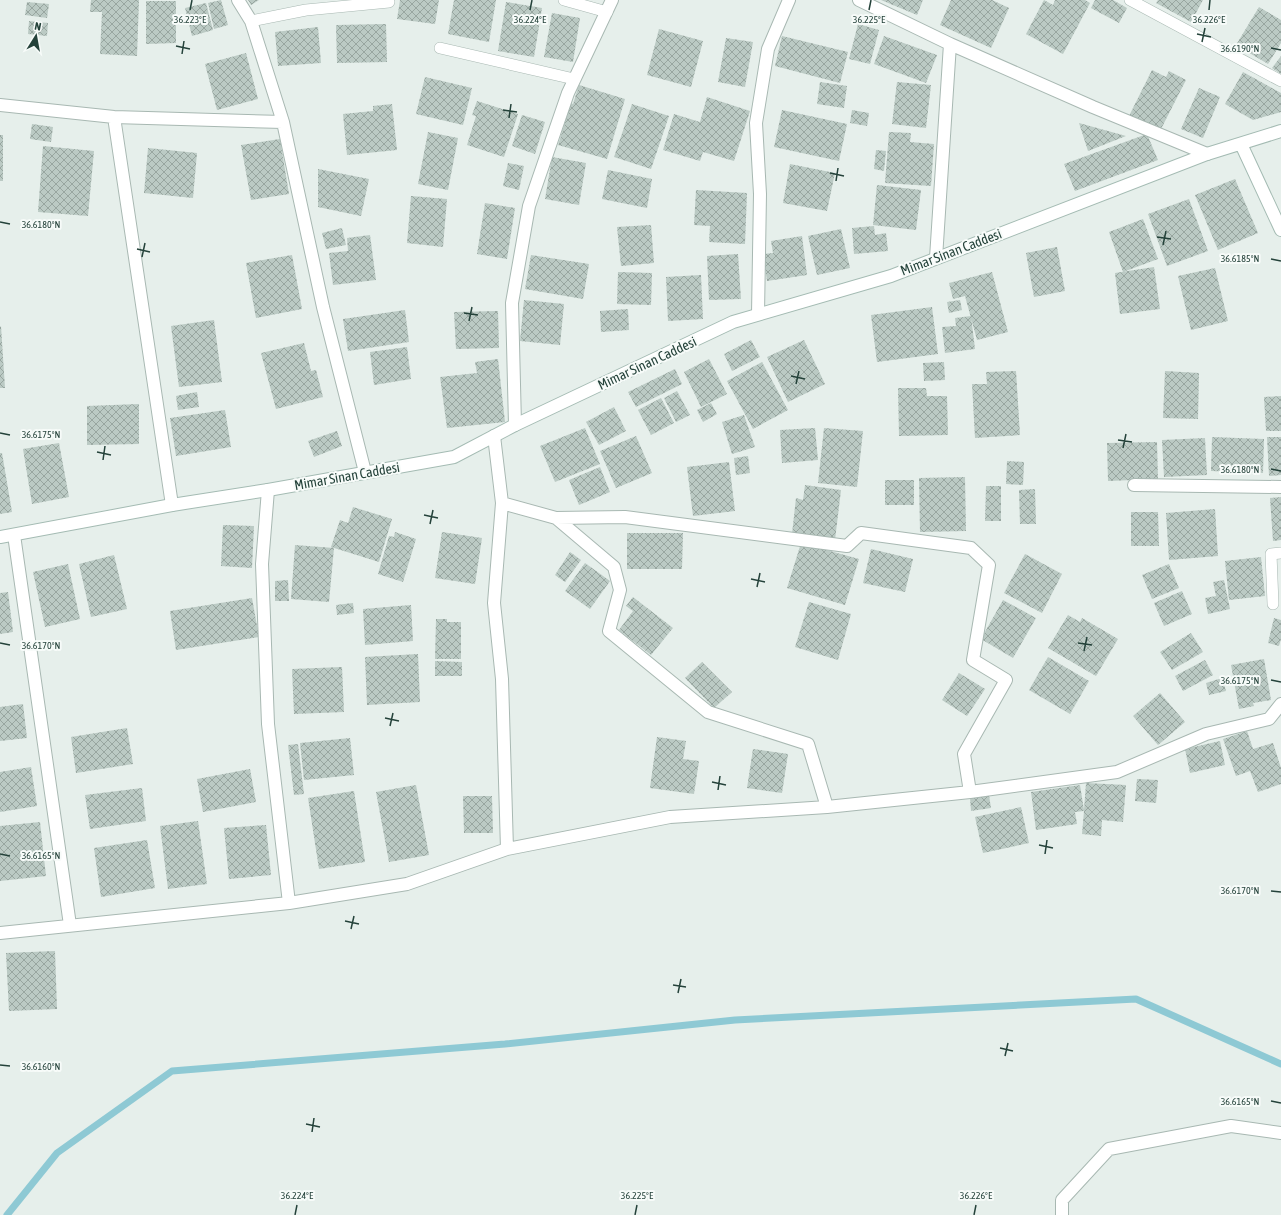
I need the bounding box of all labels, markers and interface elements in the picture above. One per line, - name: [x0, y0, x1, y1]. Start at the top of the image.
- text: 36.223°E: [174, 14, 207, 25]
- text: 36.224°E: [514, 14, 547, 25]
- text: 36.225°E: [853, 14, 886, 25]
- text: 36.226°E: [1193, 14, 1226, 25]
- north arrow: [16, 16, 56, 56]
- text: N: [34, 20, 42, 33]
- text: 36.6190°N: [1221, 43, 1259, 54]
- text: 36.6180°N: [22, 219, 60, 230]
- street label: Mimar Sinan Caddesi: [898, 225, 1004, 279]
- text: 36.6185°N: [1221, 253, 1259, 264]
- street label: Mimar Sinan Caddesi: [595, 333, 699, 393]
- text: 36.6175°N: [22, 429, 60, 440]
- street label: Mimar Sinan Caddesi: [293, 459, 401, 493]
- text: 36.6180°N: [1221, 464, 1259, 475]
- text: 36.6170°N: [22, 640, 60, 651]
- text: 36.6175°N: [1221, 675, 1259, 686]
- text: 36.6165°N: [22, 850, 60, 861]
- text: 36.6170°N: [1221, 885, 1259, 896]
- text: 36.6160°N: [22, 1061, 60, 1072]
- text: 36.6165°N: [1221, 1096, 1259, 1107]
- text: 36.224°E: [281, 1190, 314, 1201]
- text: 36.225°E: [621, 1190, 654, 1201]
- text: 36.226°E: [960, 1190, 993, 1201]

